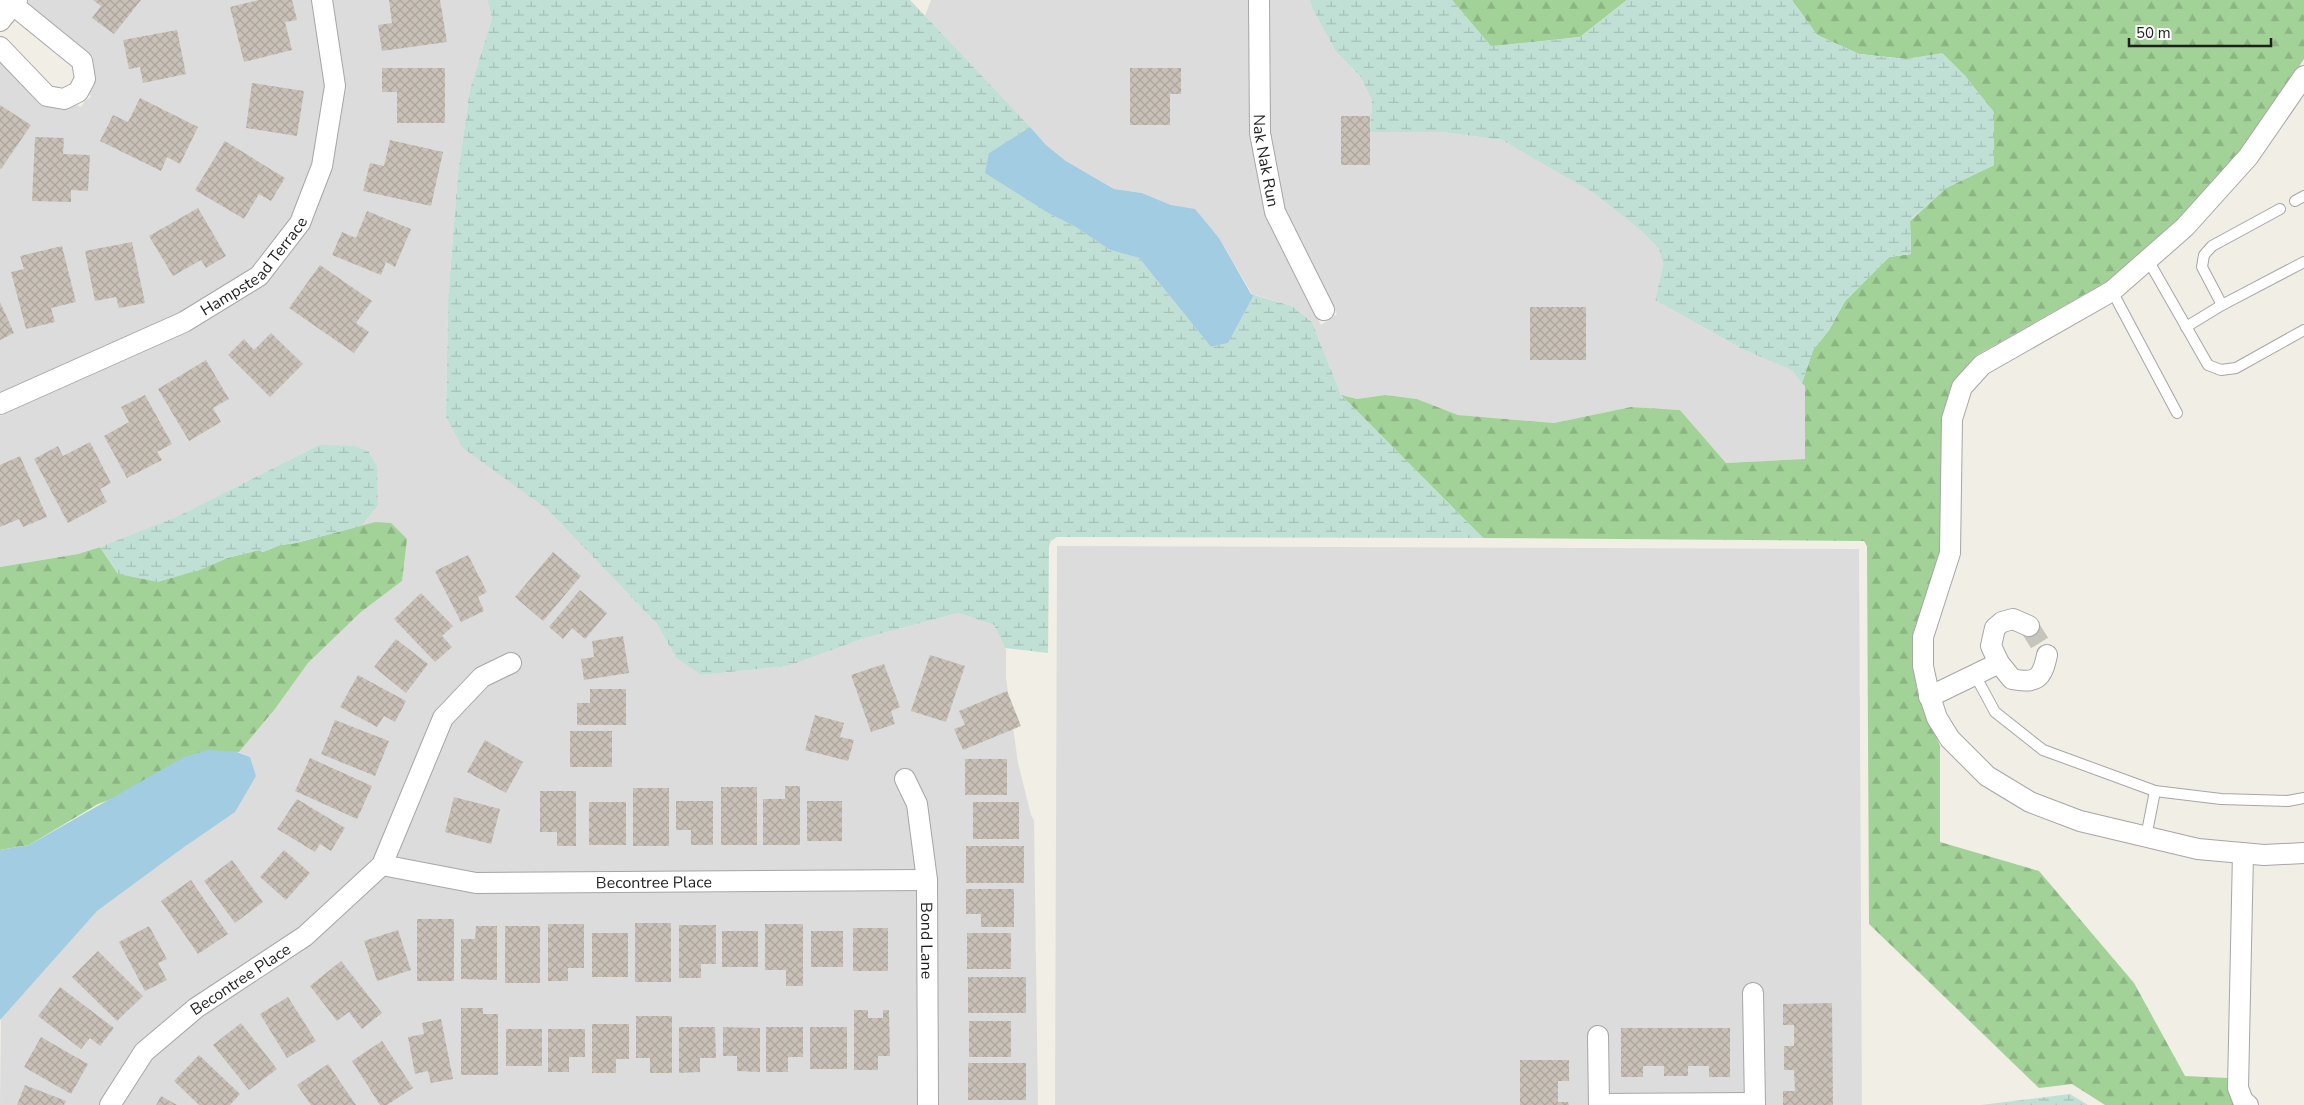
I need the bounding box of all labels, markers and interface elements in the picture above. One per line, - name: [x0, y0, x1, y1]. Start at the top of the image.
- scale bar: [2129, 15, 2272, 47]
- text: 50 m: [2136, 23, 2171, 43]
- street label: Nak Nak Run: [1248, 114, 1284, 209]
- street label: Hampstead Terrace: [196, 214, 313, 321]
- street label: Becontree Place: [596, 871, 712, 894]
- street label: Bond Lane: [915, 902, 937, 979]
- street label: Becontree Place: [186, 938, 295, 1021]

